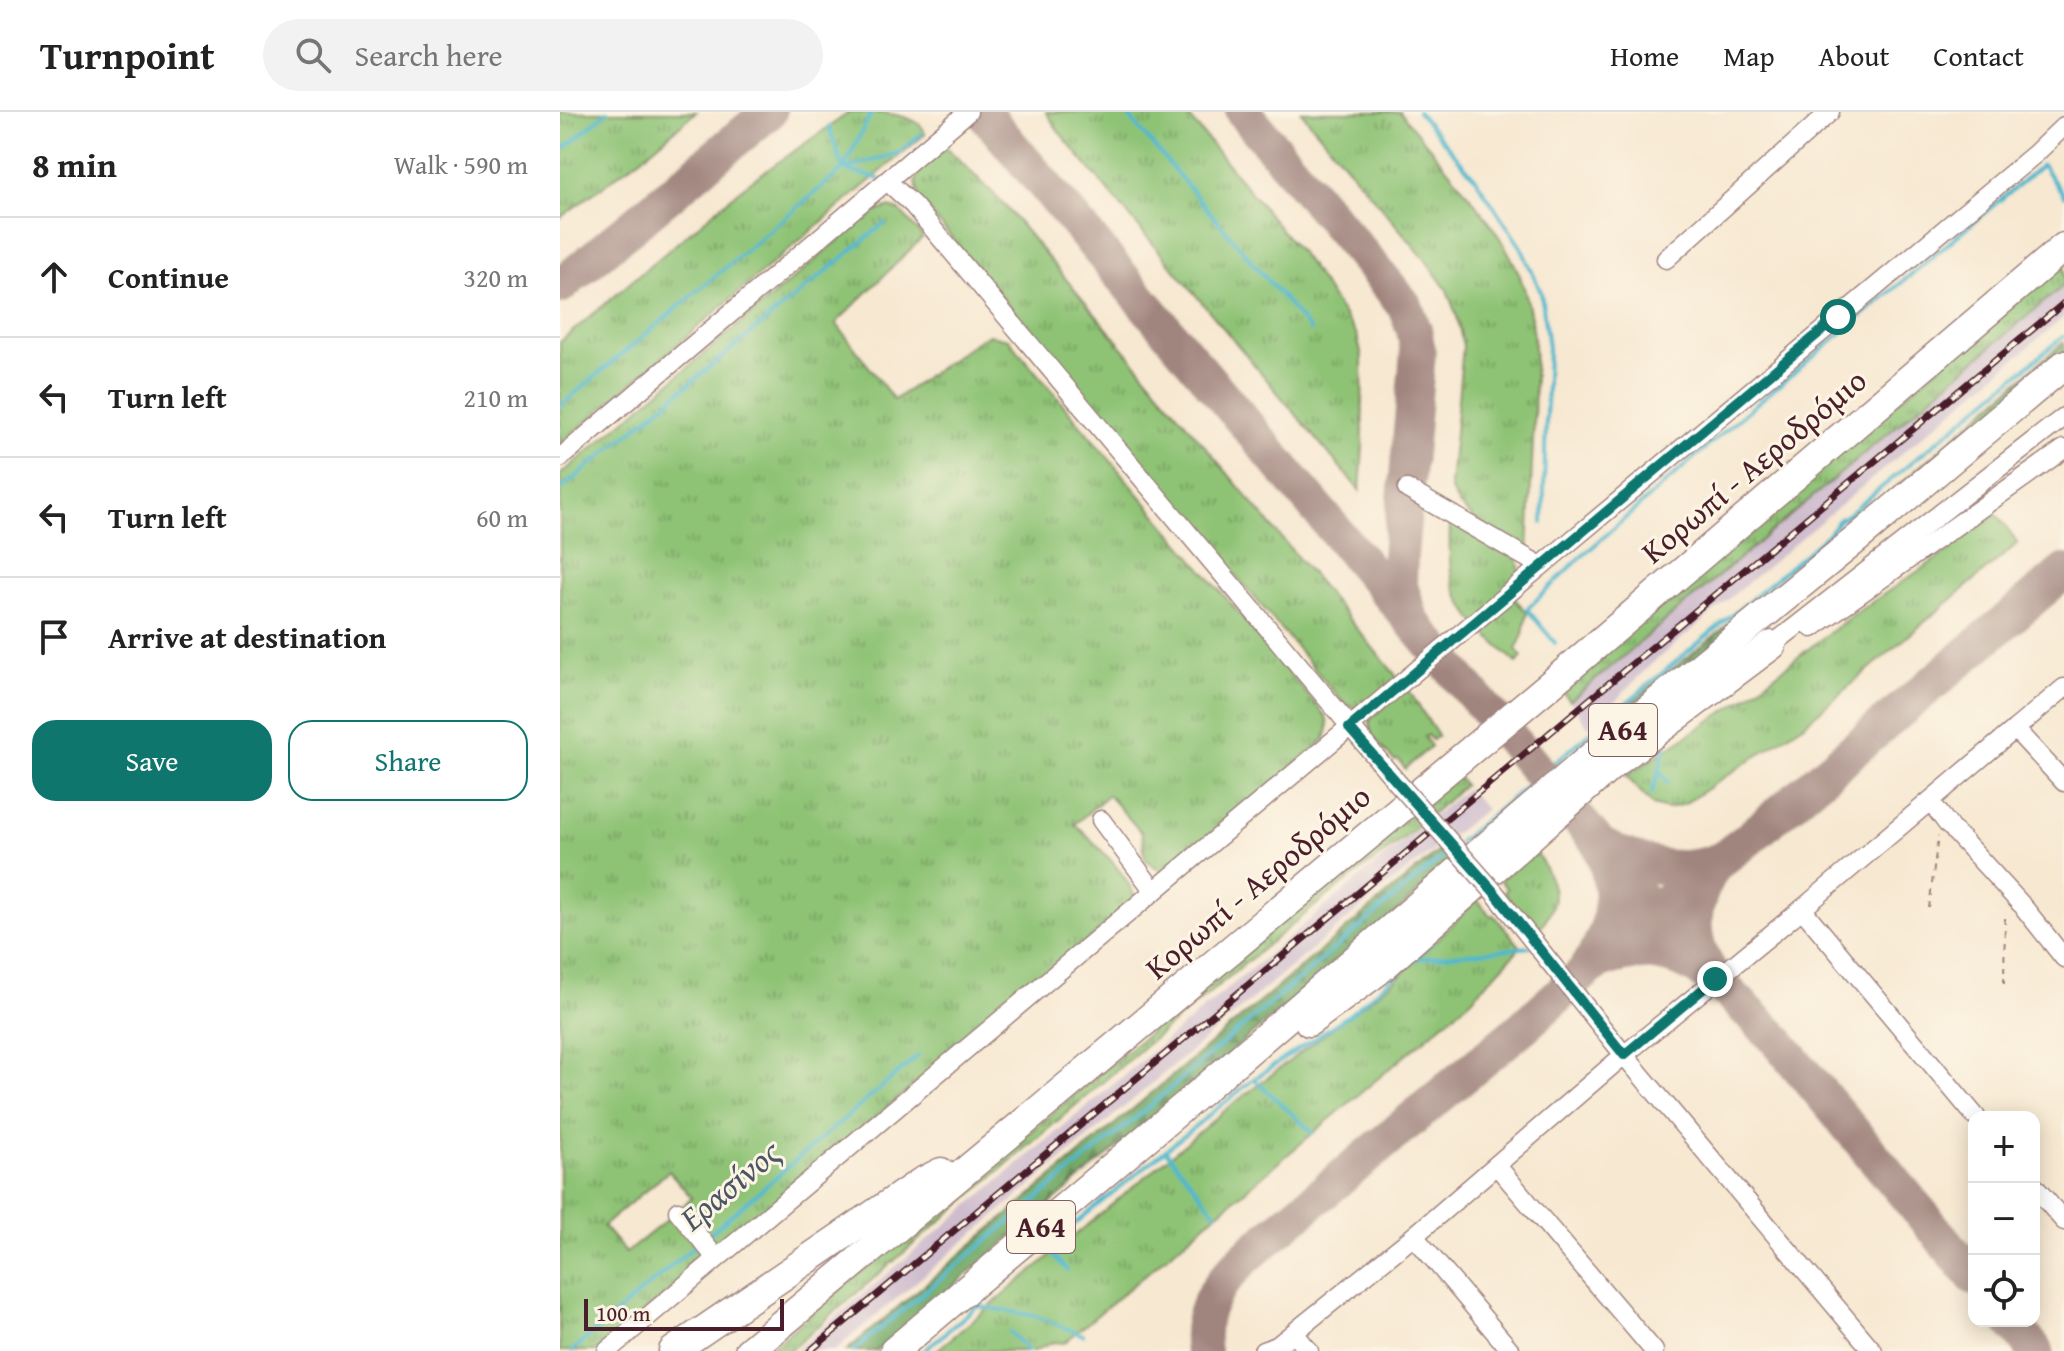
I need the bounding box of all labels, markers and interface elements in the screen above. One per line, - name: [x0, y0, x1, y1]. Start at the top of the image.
- search box: [263, 19, 823, 91]
- text: Turnpoint: [40, 27, 215, 83]
- icon: search: [291, 33, 335, 77]
- text: Search here: [355, 33, 503, 77]
- text: Home: [1610, 35, 1679, 76]
- text: Map: [1723, 35, 1775, 76]
- text: About: [1819, 35, 1889, 76]
- text: Contact: [1933, 35, 2024, 76]
- text: 8 min: [32, 140, 117, 189]
- text: Walk · 590 m: [394, 145, 528, 184]
- icon: ahead: [32, 255, 76, 299]
- text: Continue: [108, 255, 229, 299]
- text: 320 m: [463, 258, 528, 297]
- route start: [1820, 299, 1856, 335]
- street label: Κορωπί - Αεροδρόμιο: [1631, 357, 1877, 574]
- icon: left: [32, 375, 76, 419]
- text: Turn left: [108, 375, 227, 419]
- text: 210 m: [463, 378, 528, 417]
- icon: left: [32, 495, 76, 539]
- text: Turn left: [108, 495, 227, 539]
- text: 60 m: [476, 498, 528, 537]
- icon: arrive: [32, 615, 76, 659]
- text: Arrive at destination: [108, 615, 386, 659]
- road number: Α64: [1589, 704, 1657, 756]
- button: Save: [32, 720, 272, 801]
- button: Share: [288, 720, 528, 801]
- street label: Κορωπί - Αεροδρόμιο: [1135, 773, 1381, 990]
- route end: [1697, 961, 1733, 997]
- map controls: [1968, 1111, 2040, 1327]
- button: +: [1968, 1111, 2040, 1183]
- water label: Ερασίνος: [668, 1127, 792, 1242]
- button: −: [1968, 1183, 2040, 1255]
- road number: Α64: [1007, 1201, 1075, 1253]
- button: locate: [1968, 1255, 2040, 1327]
- scale bar: [584, 1295, 784, 1331]
- text: 100 m: [596, 1297, 651, 1329]

